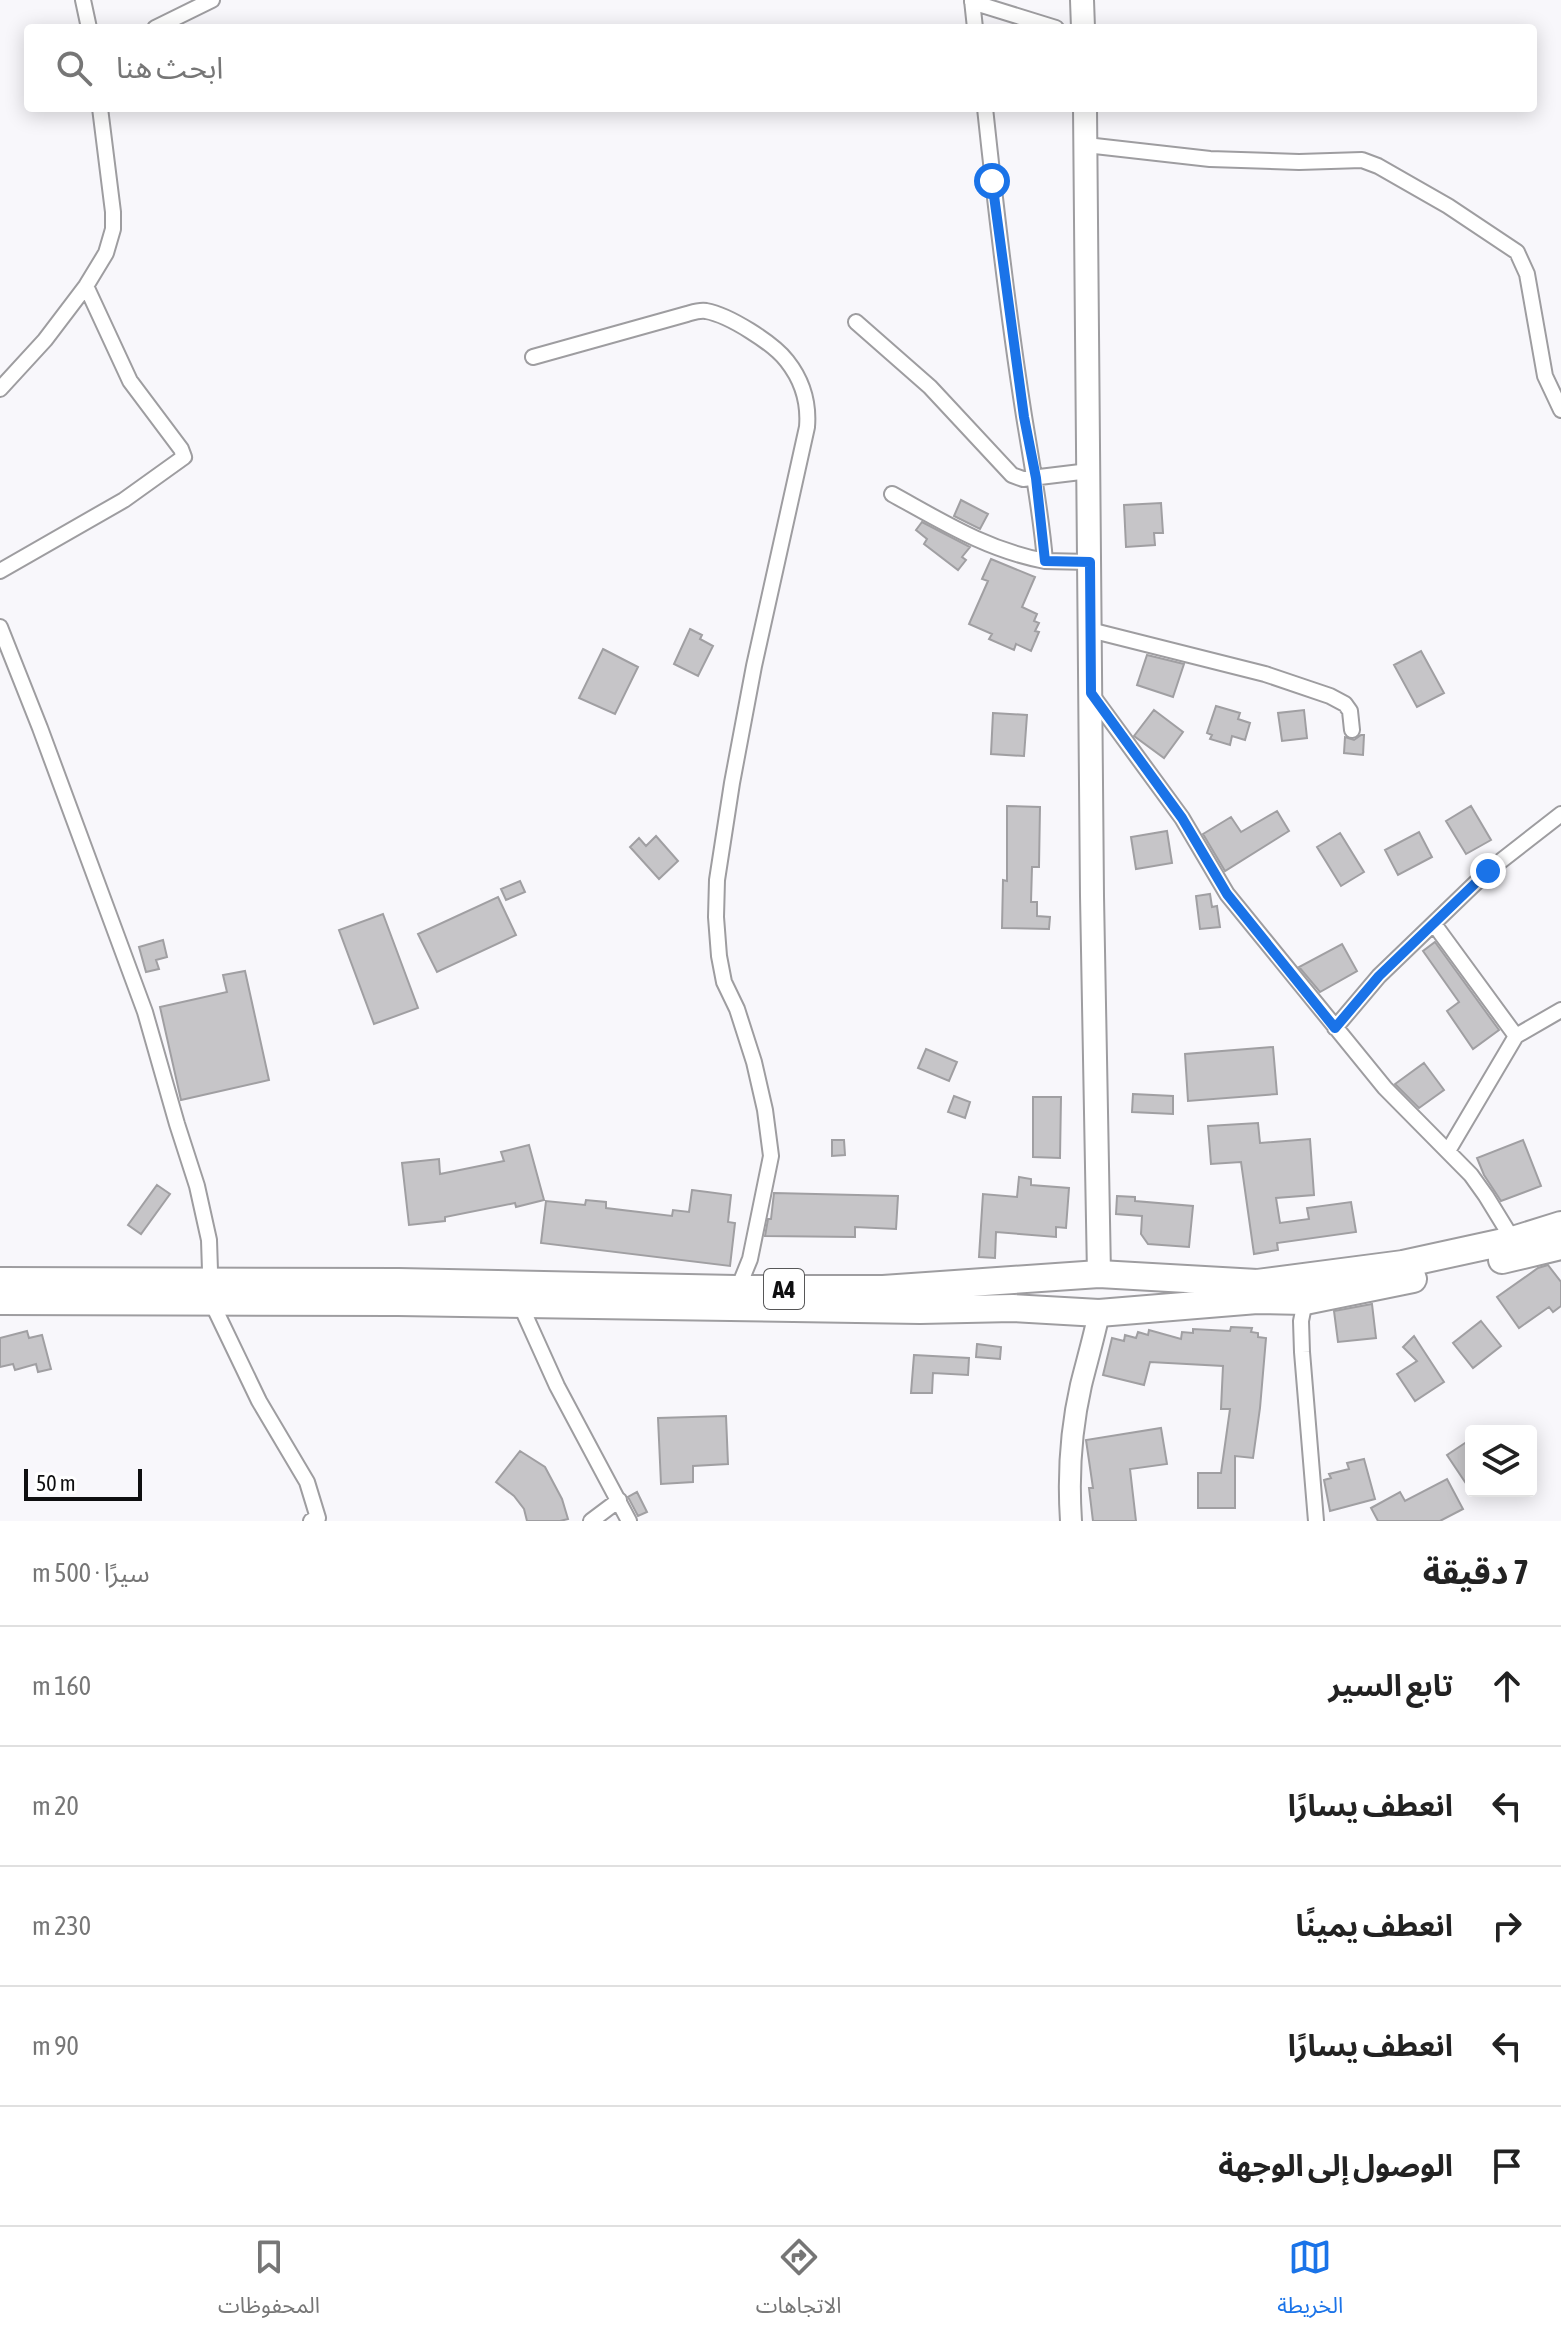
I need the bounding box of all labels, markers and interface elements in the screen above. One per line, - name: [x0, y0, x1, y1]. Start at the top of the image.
- search box: [24, 24, 1537, 112]
- icon: search: [52, 46, 96, 90]
- text: ابحث هنا: [116, 50, 223, 84]
- route start: [974, 163, 1010, 199]
- route end: [1470, 853, 1506, 889]
- road number: A4: [764, 1269, 804, 1309]
- map controls: [1465, 1425, 1537, 1497]
- button: layers: [1465, 1425, 1537, 1497]
- scale bar: [24, 1465, 142, 1501]
- text: 50 m: [36, 1470, 76, 1496]
- text: 7 دقيقة: [1423, 1552, 1529, 1591]
- text: سيرًا · 500 m: [32, 1558, 150, 1588]
- icon: ahead: [1485, 1664, 1529, 1708]
- text: تابع السير: [1329, 1668, 1453, 1702]
- text: 160 m: [32, 1671, 91, 1701]
- icon: left: [1485, 1784, 1529, 1828]
- text: انعطف يسارًا: [1288, 1788, 1453, 1822]
- text: 20 m: [32, 1791, 79, 1821]
- icon: right: [1485, 1904, 1529, 1948]
- text: انعطف يمينًا: [1296, 1908, 1453, 1942]
- text: 230 m: [32, 1911, 91, 1941]
- icon: left: [1485, 2024, 1529, 2068]
- text: انعطف يسارًا: [1288, 2028, 1453, 2062]
- text: 90 m: [32, 2031, 79, 2061]
- icon: arrive: [1485, 2144, 1529, 2188]
- text: الوصول إلى الوجهة: [1218, 2148, 1453, 2182]
- tab: المحفوظات: [218, 2235, 320, 2329]
- tab: الاتجاهات: [756, 2235, 842, 2329]
- tab: الخريطة: [1277, 2235, 1343, 2329]

